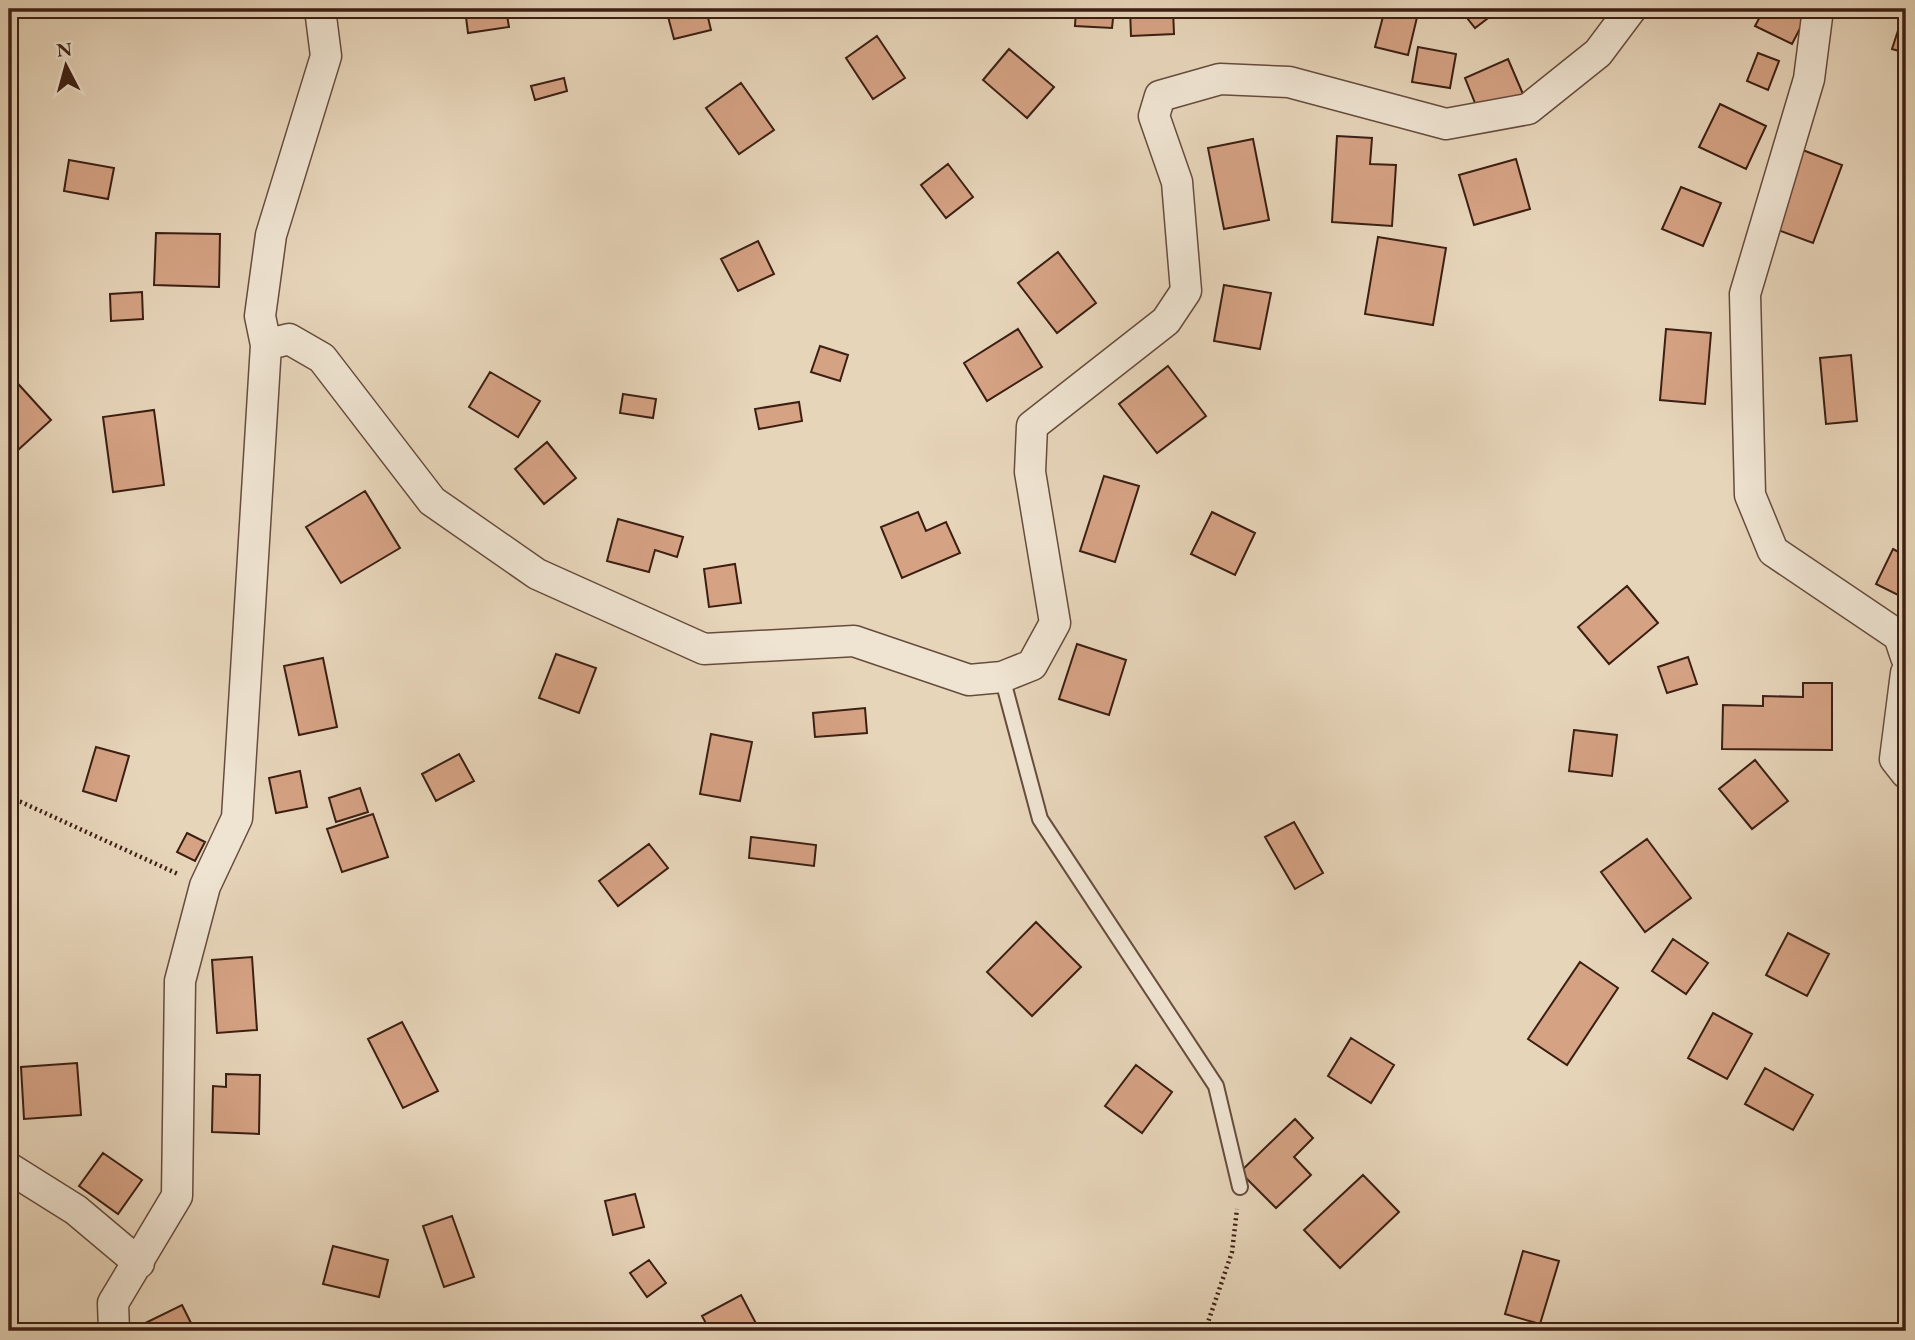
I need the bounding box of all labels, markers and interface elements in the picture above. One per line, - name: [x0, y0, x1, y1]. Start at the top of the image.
- north arrow: [32, 32, 102, 102]
- text: N: [55, 36, 74, 63]

